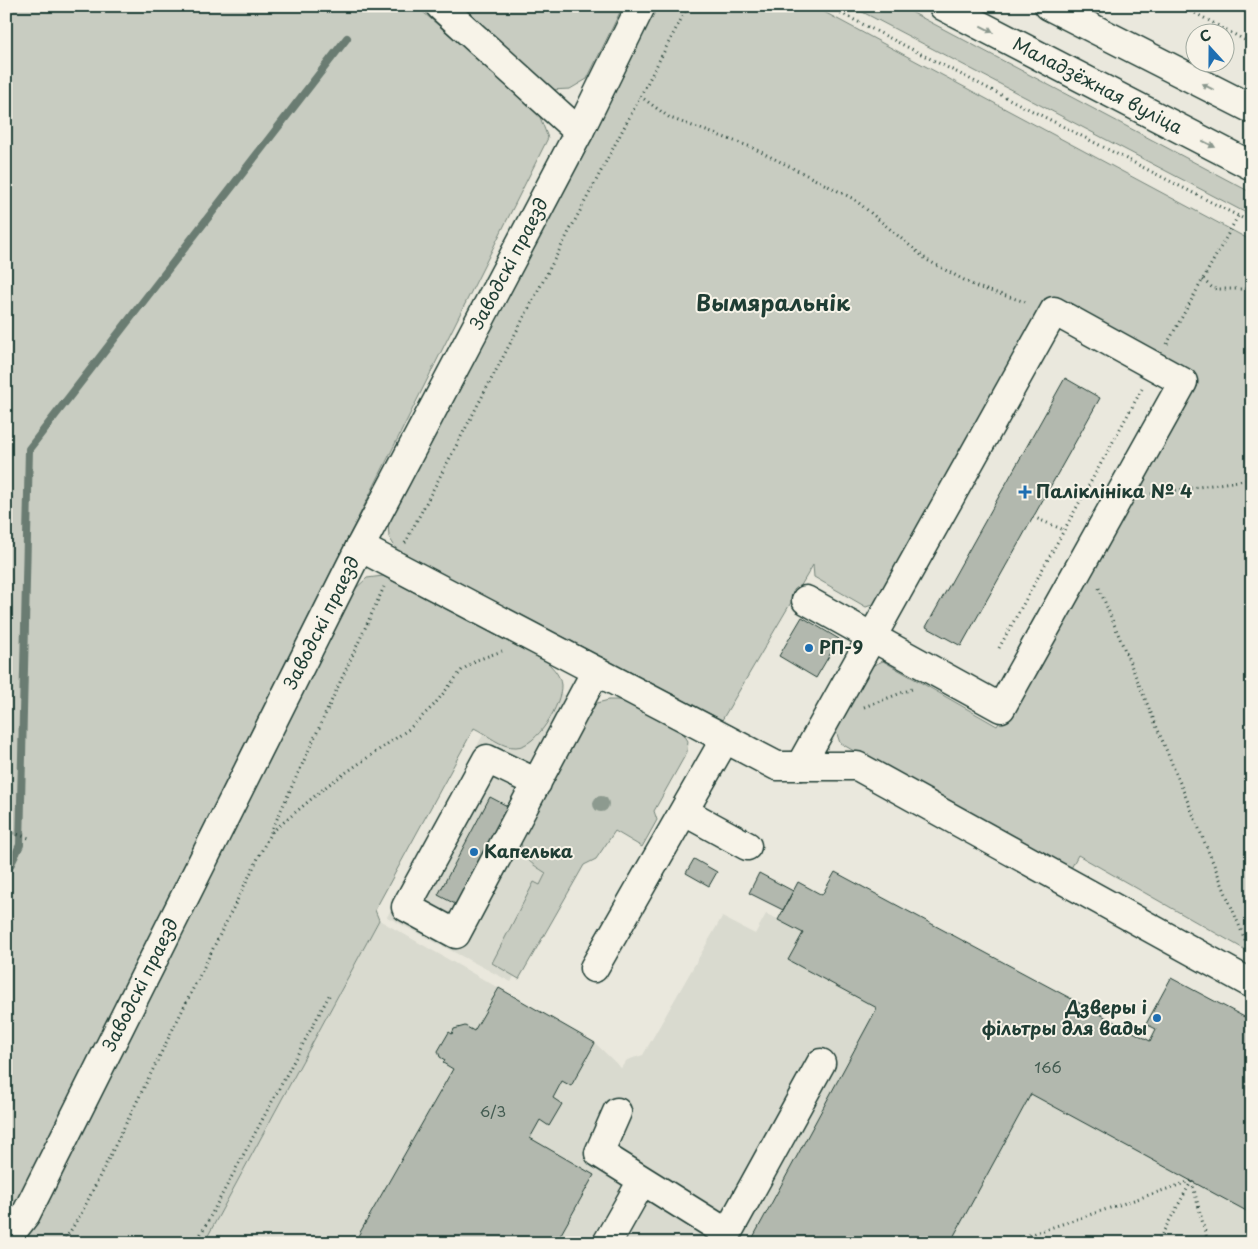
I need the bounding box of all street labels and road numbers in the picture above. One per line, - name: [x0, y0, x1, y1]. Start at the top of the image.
- street label: Маладзёжная вуліца: [1008, 29, 1188, 140]
- street label: Заводскі праезд: [462, 192, 554, 334]
- street label: Заводскі праезд: [276, 551, 365, 693]
- street label: Заводскі праезд: [95, 913, 184, 1055]

